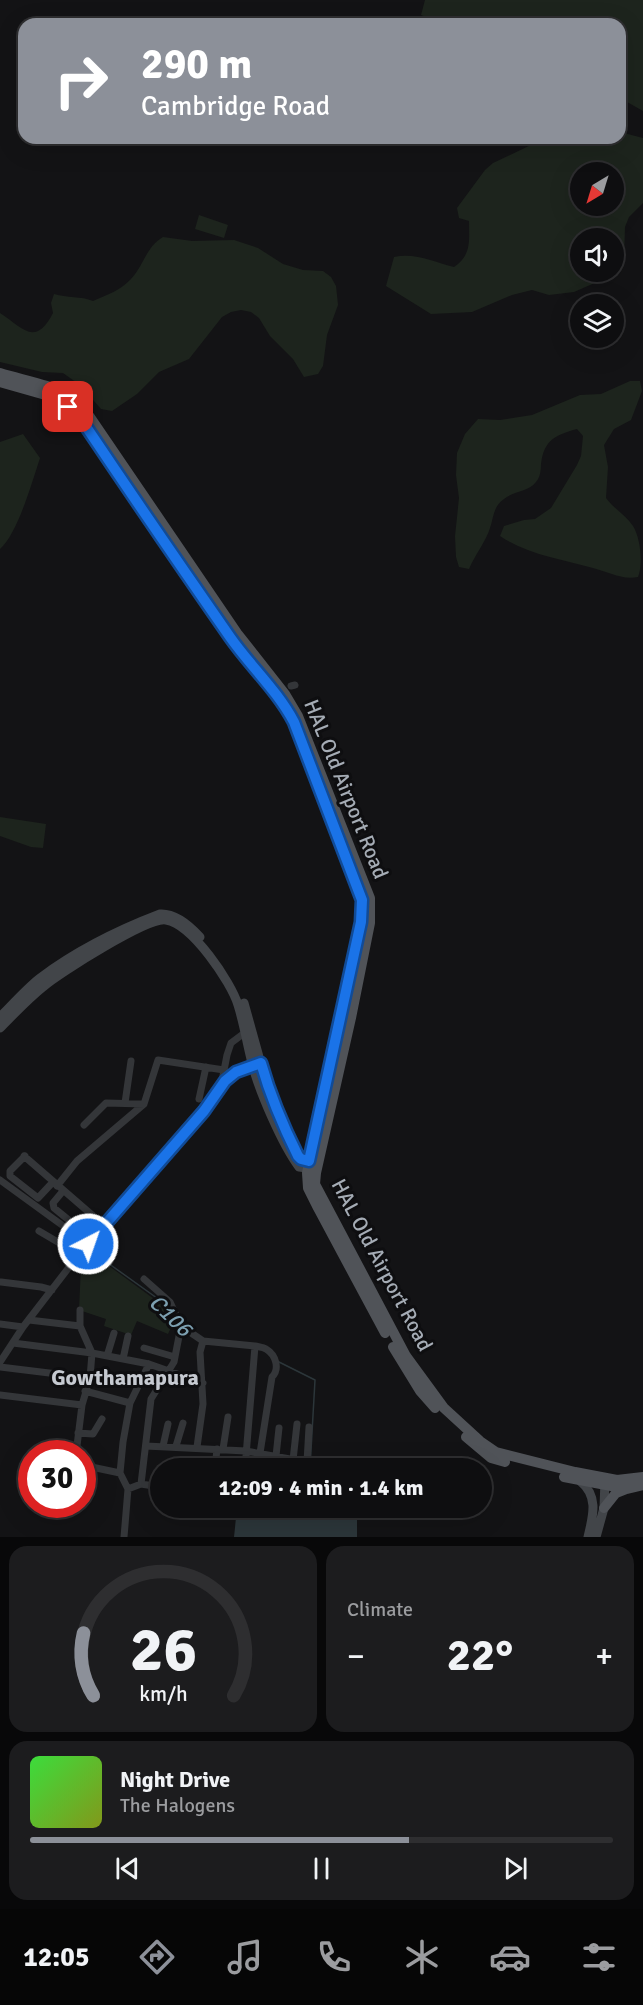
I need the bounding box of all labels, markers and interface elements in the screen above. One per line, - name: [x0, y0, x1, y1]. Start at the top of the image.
- text: 290 m: [141, 39, 252, 90]
- icon: right: [42, 42, 120, 120]
- text: Cambridge Road: [141, 90, 330, 123]
- north arrow: [570, 162, 624, 216]
- map controls: [570, 162, 624, 348]
- button: sound: [570, 228, 624, 282]
- button: layers: [570, 294, 624, 348]
- pin: [42, 381, 93, 432]
- icon: arrive: [51, 390, 84, 423]
- street label: HAL Old Airport Road: [298, 695, 394, 883]
- street label: HAL Old Airport Road: [326, 1174, 438, 1356]
- position arrow: [56, 1212, 120, 1276]
- water label: C106: [144, 1289, 199, 1344]
- district label: Gowthamapura: [51, 1364, 199, 1391]
- speed limit sign: 30: [18, 1440, 96, 1518]
- text: 12:09 · 4 min · 1.4 km: [218, 1474, 424, 1501]
- text: Climate: [347, 1597, 413, 1622]
- text: 26: [129, 1611, 197, 1688]
- text: 22°: [447, 1628, 513, 1683]
- text: −: [347, 1636, 365, 1677]
- text: +: [595, 1636, 613, 1677]
- text: km/h: [139, 1681, 187, 1707]
- text: Night Drive: [120, 1766, 230, 1793]
- text: The Halogens: [120, 1793, 235, 1818]
- icon: previous: [111, 1852, 144, 1885]
- icon: pause: [305, 1852, 338, 1885]
- icon: next: [499, 1852, 532, 1885]
- icon: directions: [136, 1936, 178, 1978]
- icon: music: [224, 1936, 266, 1978]
- icon: phone: [313, 1936, 355, 1978]
- icon: climate: [401, 1936, 443, 1978]
- icon: car: [489, 1936, 531, 1978]
- icon: filters: [578, 1936, 620, 1978]
- text: 12:05: [23, 1941, 89, 1974]

